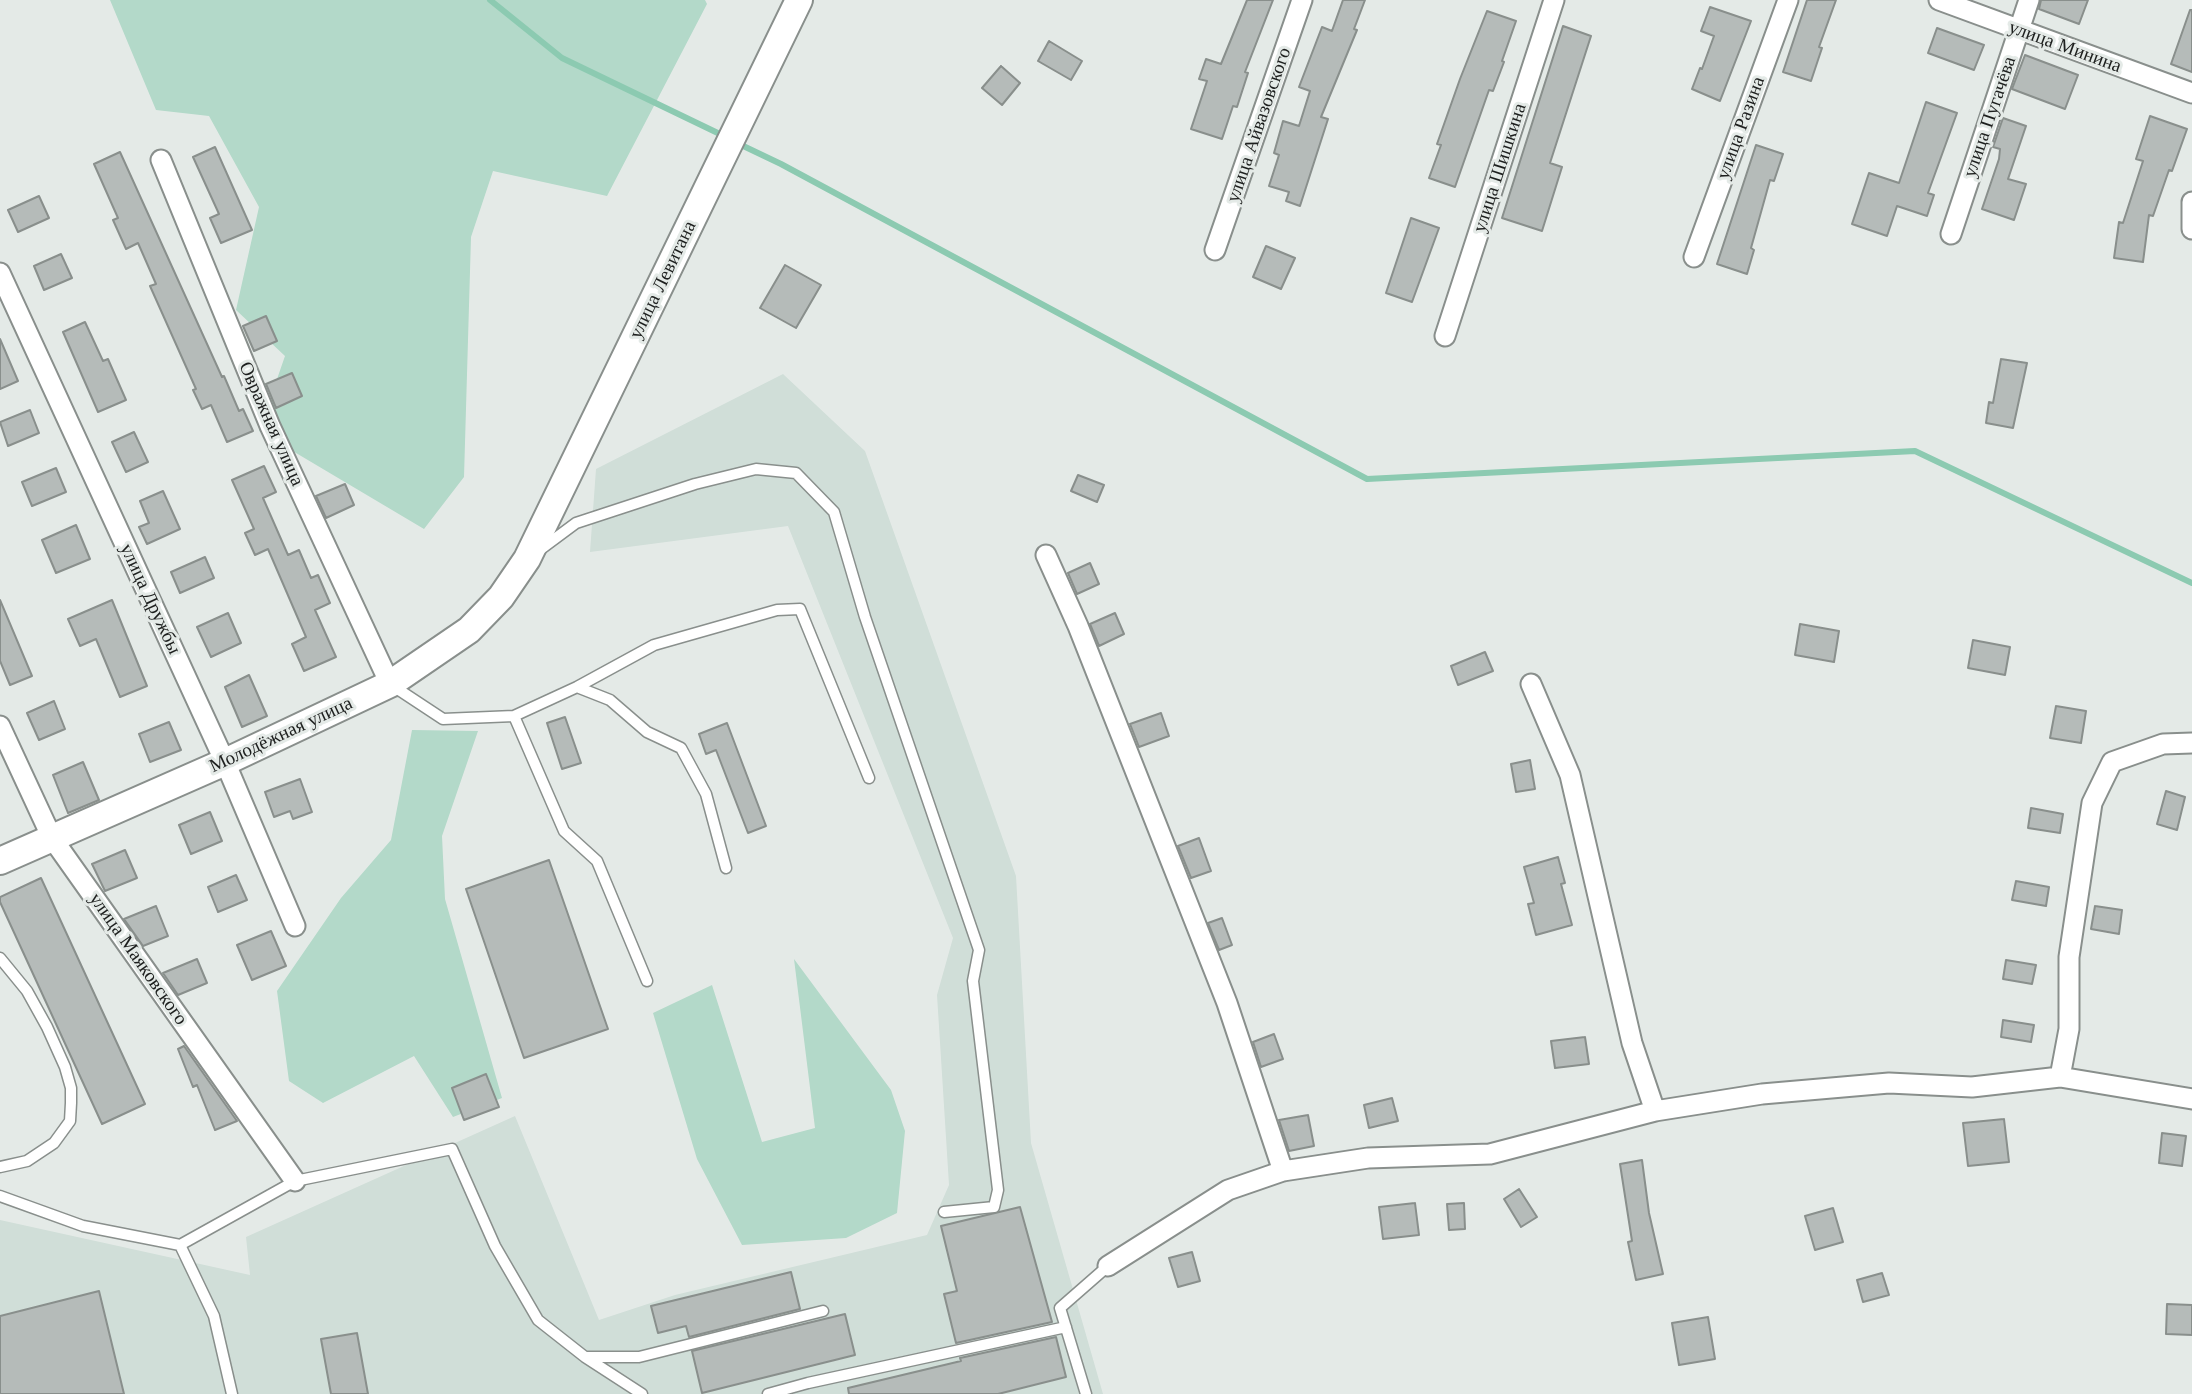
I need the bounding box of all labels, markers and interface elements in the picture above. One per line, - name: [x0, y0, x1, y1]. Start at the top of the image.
- street label: улица Минина: [2005, 16, 2125, 78]
- street label: улица Айвазовского: [1222, 45, 1296, 205]
- street label: улица Пугачёва: [1959, 54, 2021, 180]
- street label: улица Разина: [1712, 74, 1770, 182]
- street label: улица Шишкина: [1468, 101, 1532, 235]
- street label: улица Левитана: [625, 217, 701, 343]
- street label: Овражная улица: [233, 358, 309, 490]
- street label: улица Дружбы: [114, 540, 186, 658]
- street label: Молодёжная улица: [206, 692, 356, 778]
- street label: улица Маяковского: [84, 889, 192, 1029]

